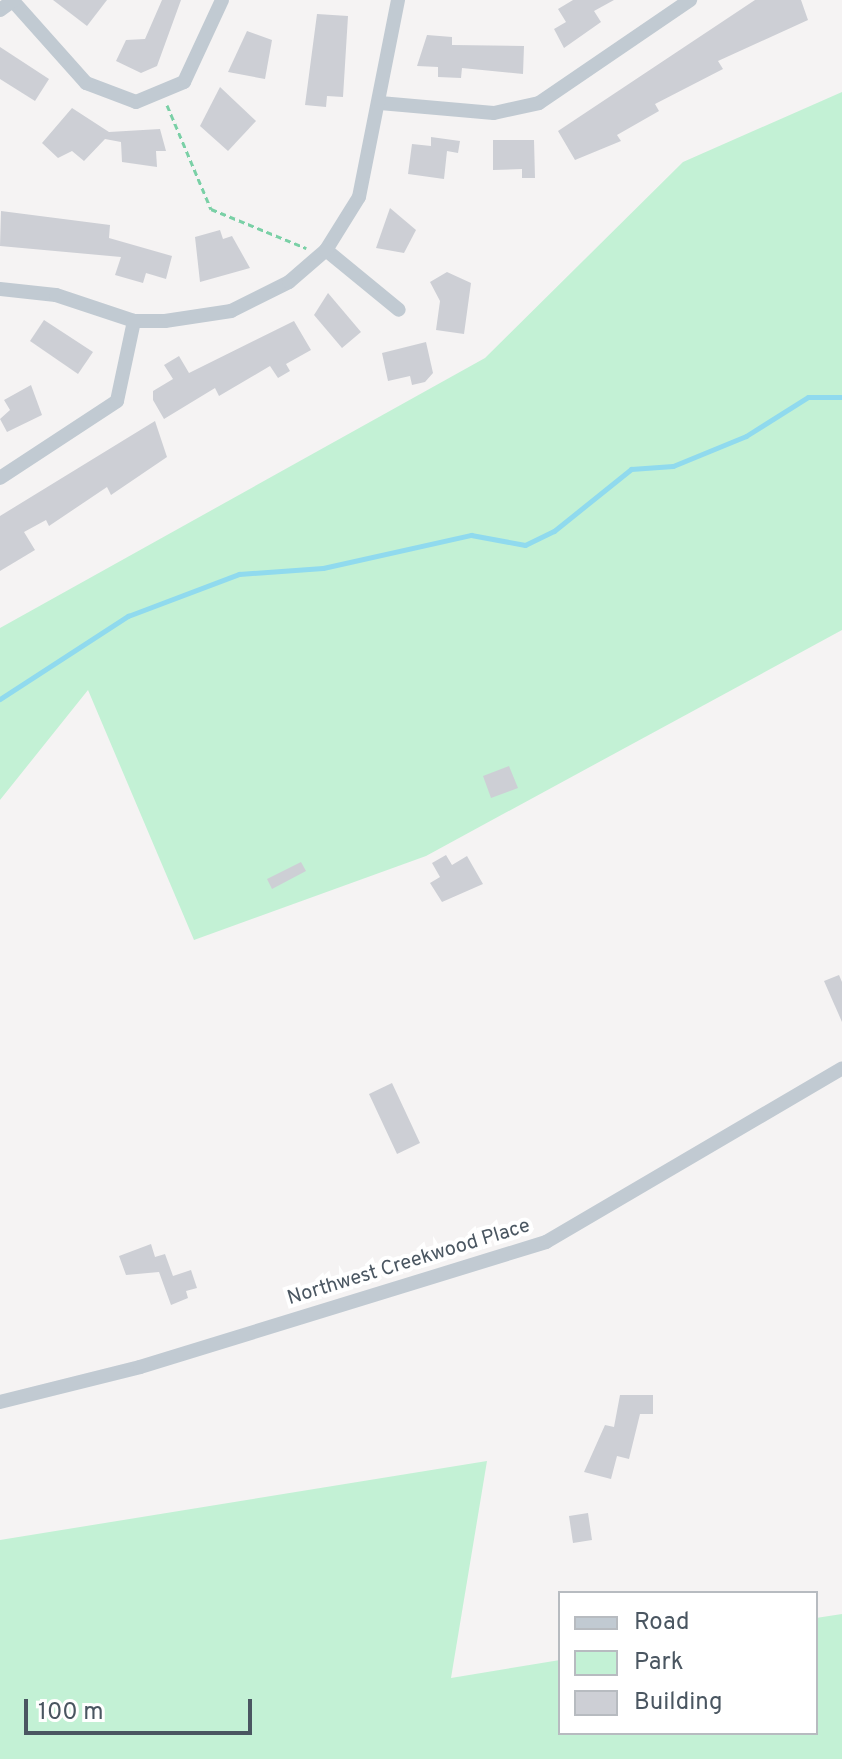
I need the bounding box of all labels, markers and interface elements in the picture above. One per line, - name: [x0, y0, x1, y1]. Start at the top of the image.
- street label: Northwest Creekwood Place: [285, 1215, 533, 1311]
- legend: [558, 1591, 818, 1735]
- text: Road: [634, 1608, 690, 1638]
- text: Park: [634, 1648, 684, 1678]
- scale bar: [28, 1683, 256, 1733]
- text: Building: [634, 1688, 723, 1718]
- text: 100 m: [38, 1698, 104, 1728]

